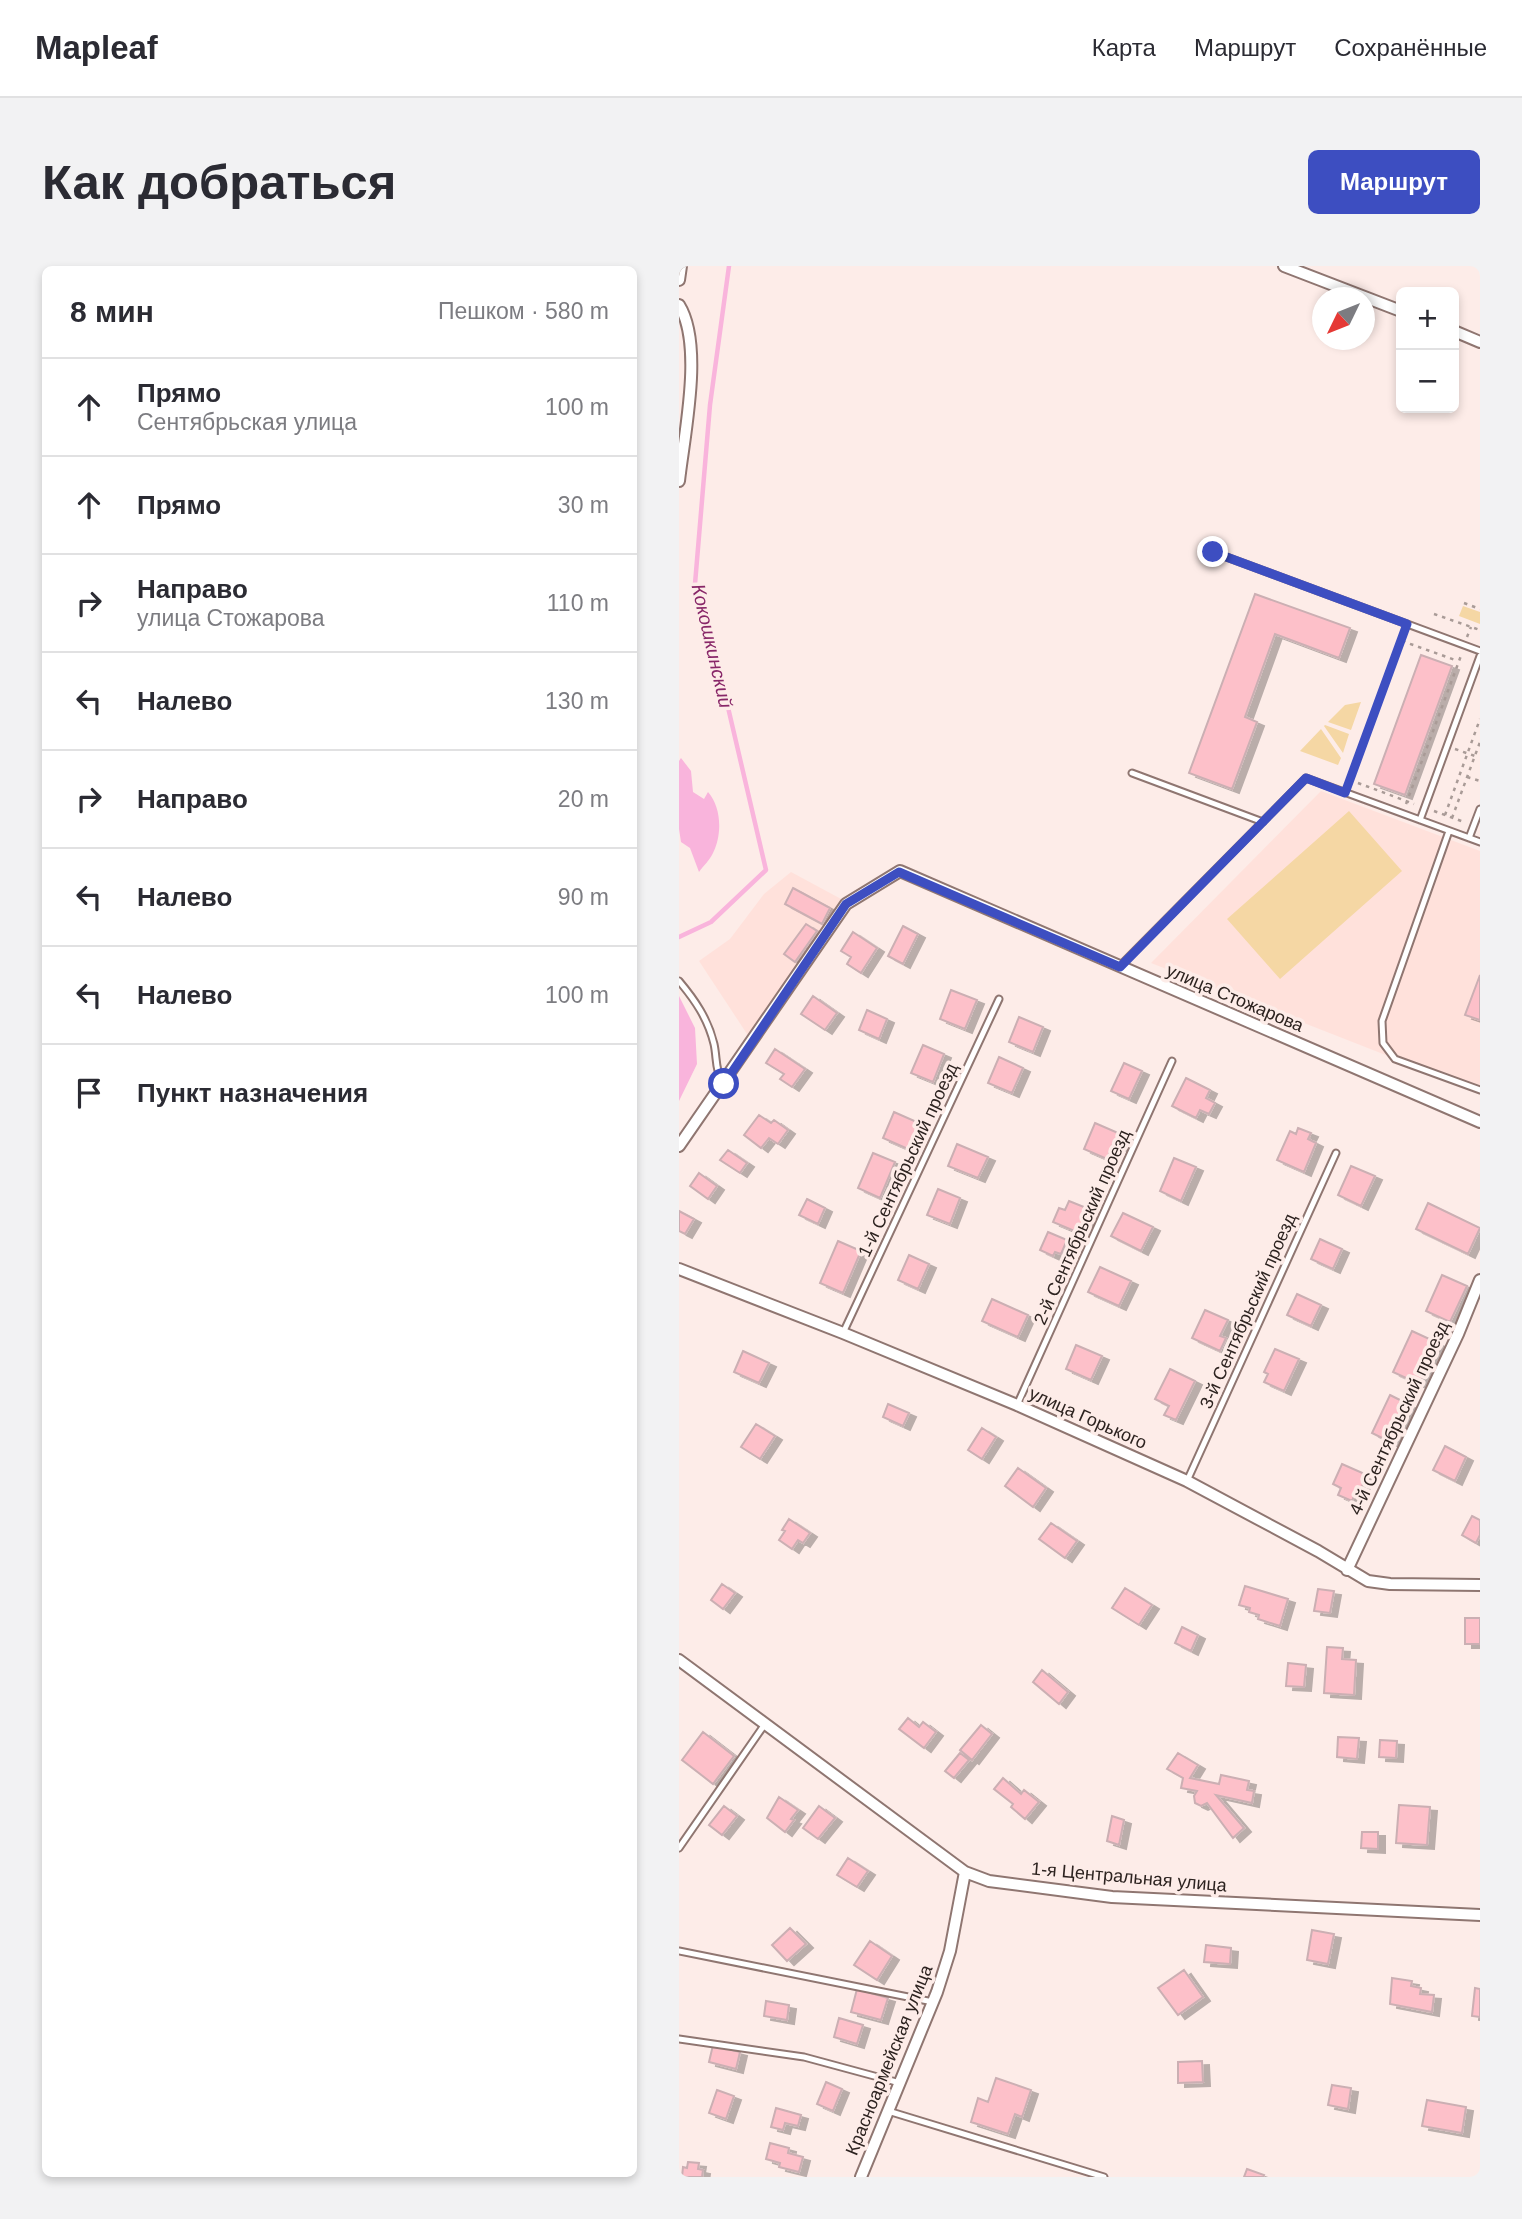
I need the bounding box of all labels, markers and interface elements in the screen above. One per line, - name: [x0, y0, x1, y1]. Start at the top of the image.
- text: Mapleaf: [35, 29, 158, 66]
- text: Карта: [1092, 34, 1156, 61]
- text: Маршрут: [1194, 34, 1296, 61]
- text: Сохранённые: [1334, 34, 1487, 61]
- button: Маршрут: [1308, 150, 1480, 214]
- text: Как добраться: [42, 155, 396, 209]
- north arrow: [1312, 287, 1375, 350]
- map controls: [1396, 287, 1459, 413]
- button: +: [1396, 287, 1459, 350]
- text: 8 мин: [70, 295, 154, 328]
- text: Пешком · 580 m: [438, 298, 609, 324]
- button: −: [1396, 350, 1459, 413]
- text: Прямо: [137, 378, 221, 408]
- icon: ahead: [70, 388, 108, 426]
- text: 100 m: [545, 394, 609, 420]
- text: Сентябрьская улица: [137, 409, 357, 435]
- icon: ahead: [70, 486, 108, 524]
- text: Прямо: [137, 490, 221, 520]
- text: 30 m: [558, 492, 609, 518]
- route end: [1197, 536, 1228, 567]
- text: Направо: [137, 574, 248, 604]
- water label: Кокошкинский: [688, 582, 737, 710]
- icon: right: [70, 584, 108, 622]
- text: 110 m: [547, 590, 609, 616]
- text: улица Стожарова: [137, 605, 325, 631]
- icon: left: [70, 682, 108, 720]
- text: Налево: [137, 686, 232, 716]
- text: 130 m: [545, 688, 609, 714]
- icon: right: [70, 780, 108, 818]
- text: Направо: [137, 784, 248, 814]
- text: 20 m: [558, 786, 609, 812]
- icon: left: [70, 878, 108, 916]
- text: Налево: [137, 882, 232, 912]
- text: 90 m: [558, 884, 609, 910]
- street label: улица Стожарова: [1164, 960, 1307, 1036]
- icon: left: [70, 976, 108, 1014]
- text: Налево: [137, 980, 232, 1010]
- text: 100 m: [545, 982, 609, 1008]
- street label: 1-й Сентябрьский проезд: [854, 1060, 962, 1260]
- route start: [708, 1068, 739, 1099]
- icon: arrive: [70, 1074, 108, 1112]
- text: Пункт назначения: [137, 1078, 368, 1108]
- street label: 2-й Сентябрьский проезд: [1030, 1126, 1134, 1328]
- street label: 3-й Сентябрьский проезд: [1196, 1210, 1300, 1412]
- street label: 4-й Сентябрьский проезд: [1345, 1318, 1453, 1518]
- street label: улица Горького: [1026, 1383, 1150, 1453]
- street label: 1-я Центральная улица: [1030, 1858, 1229, 1896]
- street label: Красноармейская улица: [842, 1961, 937, 2158]

